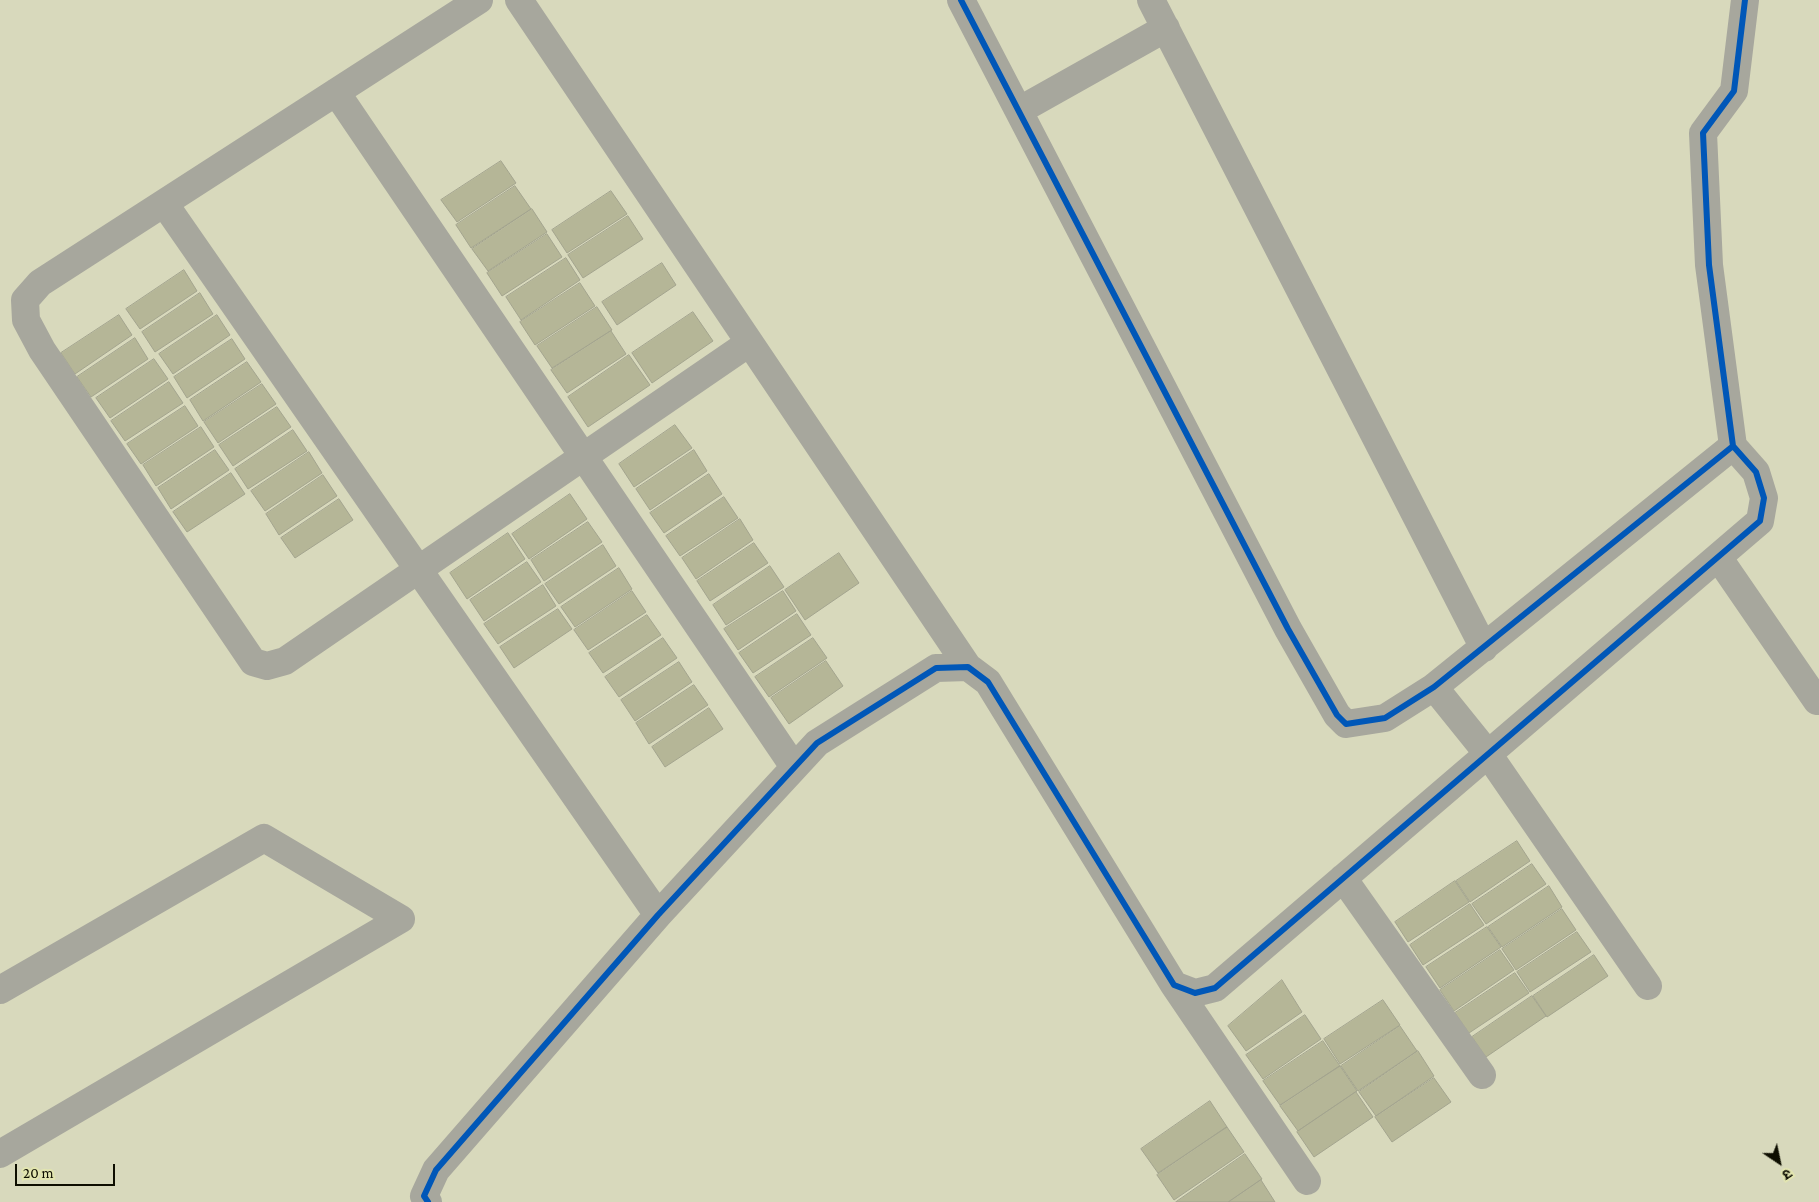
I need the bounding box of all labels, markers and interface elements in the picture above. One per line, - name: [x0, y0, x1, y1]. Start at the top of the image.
- north arrow: [1754, 1137, 1804, 1187]
- scale bar: [18, 1154, 118, 1186]
- text: 20 m: [23, 1165, 54, 1181]
- text: उ: [1780, 1166, 1795, 1183]

